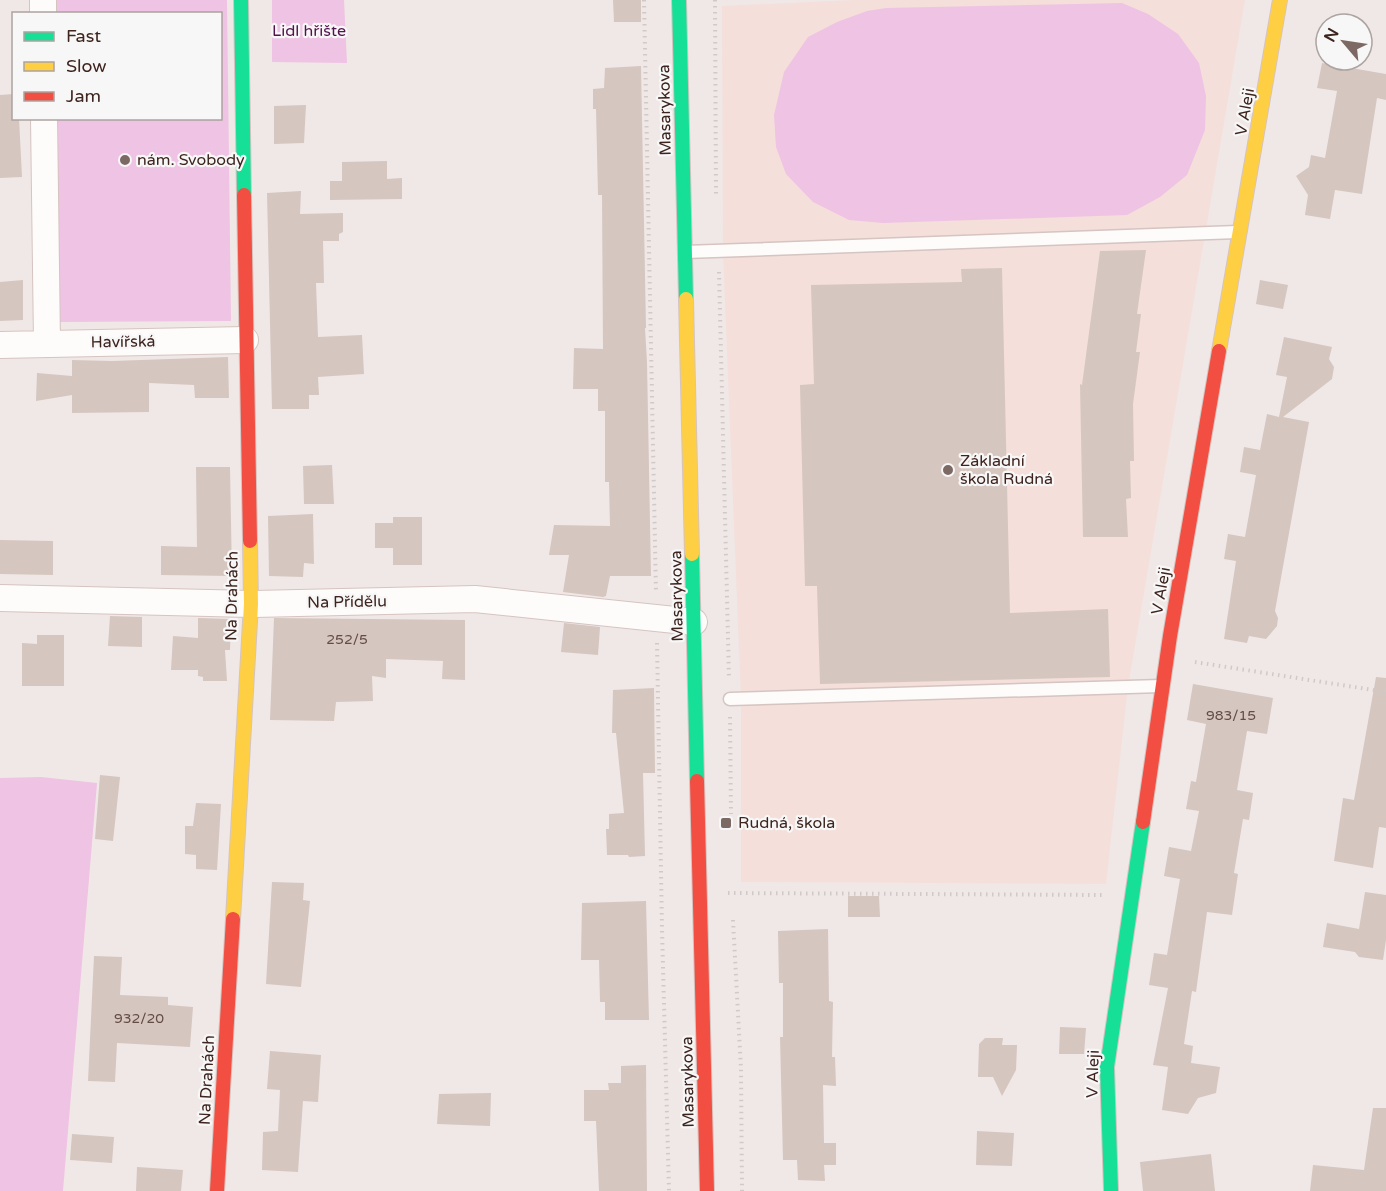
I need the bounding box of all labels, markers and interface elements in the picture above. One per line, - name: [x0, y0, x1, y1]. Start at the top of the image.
- legend: [12, 12, 222, 120]
- north arrow: [1314, 12, 1374, 72]
- park label: Lidl hřište: [272, 21, 346, 41]
- text: Fast: [66, 25, 101, 47]
- text: N: [1320, 25, 1344, 46]
- text: Slow: [66, 55, 107, 77]
- street label: Masarykova: [654, 64, 676, 156]
- text: Jam: [66, 85, 101, 107]
- street label: V Aleji: [1231, 87, 1259, 137]
- place label: nám. Svobody: [137, 150, 245, 170]
- marker: nám. Svobody: [118, 153, 132, 167]
- street label: Havířská: [90, 331, 156, 353]
- place label: Základní škola Rudná: [960, 451, 1053, 489]
- marker: Základní škola Rudná: [941, 463, 955, 477]
- street label: Masarykova: [666, 550, 688, 642]
- street label: Na Drahách: [221, 551, 243, 641]
- street label: V Aleji: [1147, 566, 1175, 616]
- street label: Na Přídělu: [307, 591, 387, 613]
- house number: 252/5: [326, 631, 368, 648]
- house number: 983/15: [1206, 707, 1256, 724]
- place label: Rudná, škola: [738, 813, 835, 833]
- marker: Rudná, škola: [719, 816, 733, 830]
- house number: 932/20: [114, 1010, 164, 1027]
- street label: Na Drahách: [195, 1035, 219, 1125]
- street label: Masarykova: [677, 1036, 699, 1128]
- street label: V Aleji: [1082, 1050, 1104, 1098]

